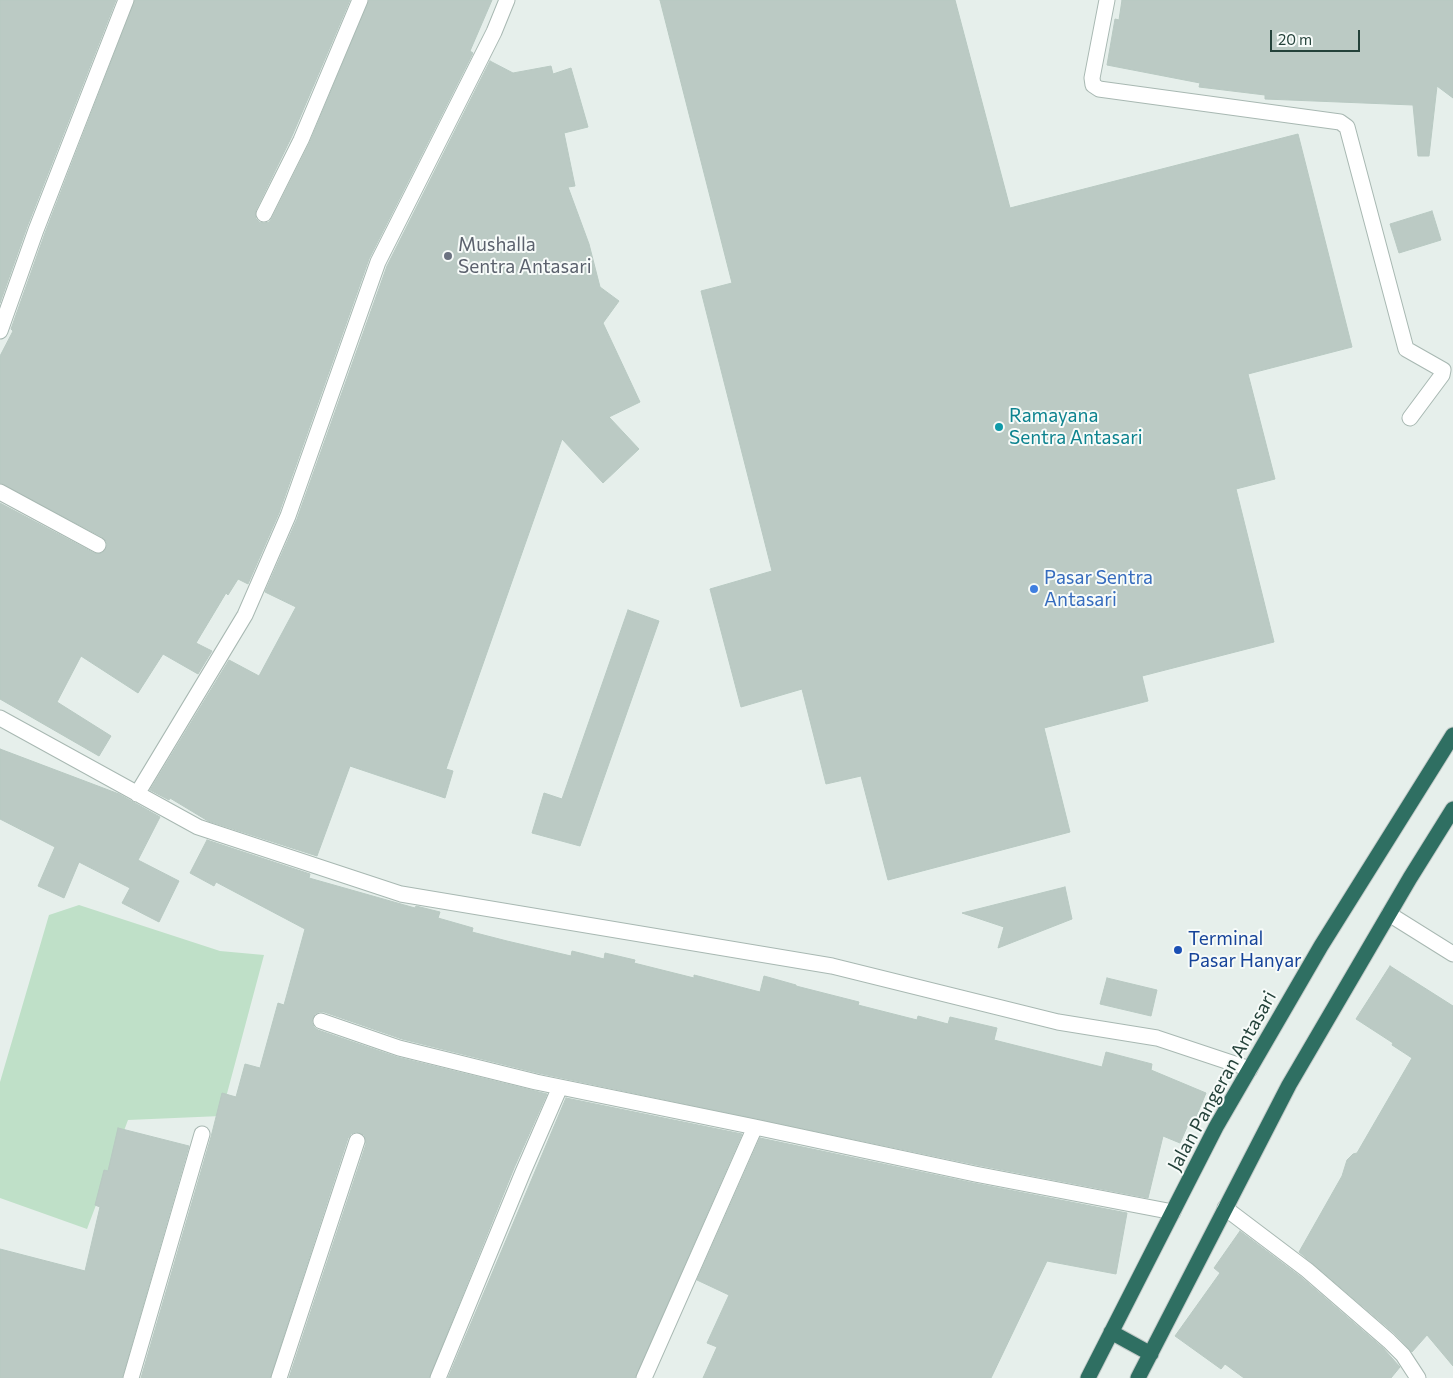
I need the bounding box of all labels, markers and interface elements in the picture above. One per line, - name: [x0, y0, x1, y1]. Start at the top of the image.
- scale bar: [1273, 20, 1363, 52]
- text: 20 m: [1278, 30, 1312, 48]
- place label: Mushalla Sentra Antasari: [458, 234, 592, 278]
- marker: Mushalla Sentra Antasari: [442, 250, 454, 262]
- place label: Ramayana Sentra Antasari: [1009, 405, 1143, 449]
- marker: Ramayana Sentra Antasari: [993, 421, 1005, 433]
- place label: Pasar Sentra Antasari: [1044, 567, 1153, 611]
- marker: Pasar Sentra Antasari: [1028, 583, 1040, 595]
- place label: Terminal Pasar Hanyar: [1188, 928, 1302, 972]
- marker: Terminal Pasar Hanyar: [1172, 944, 1184, 956]
- street label: Jalan Pangeran Antasari: [1163, 987, 1281, 1175]

